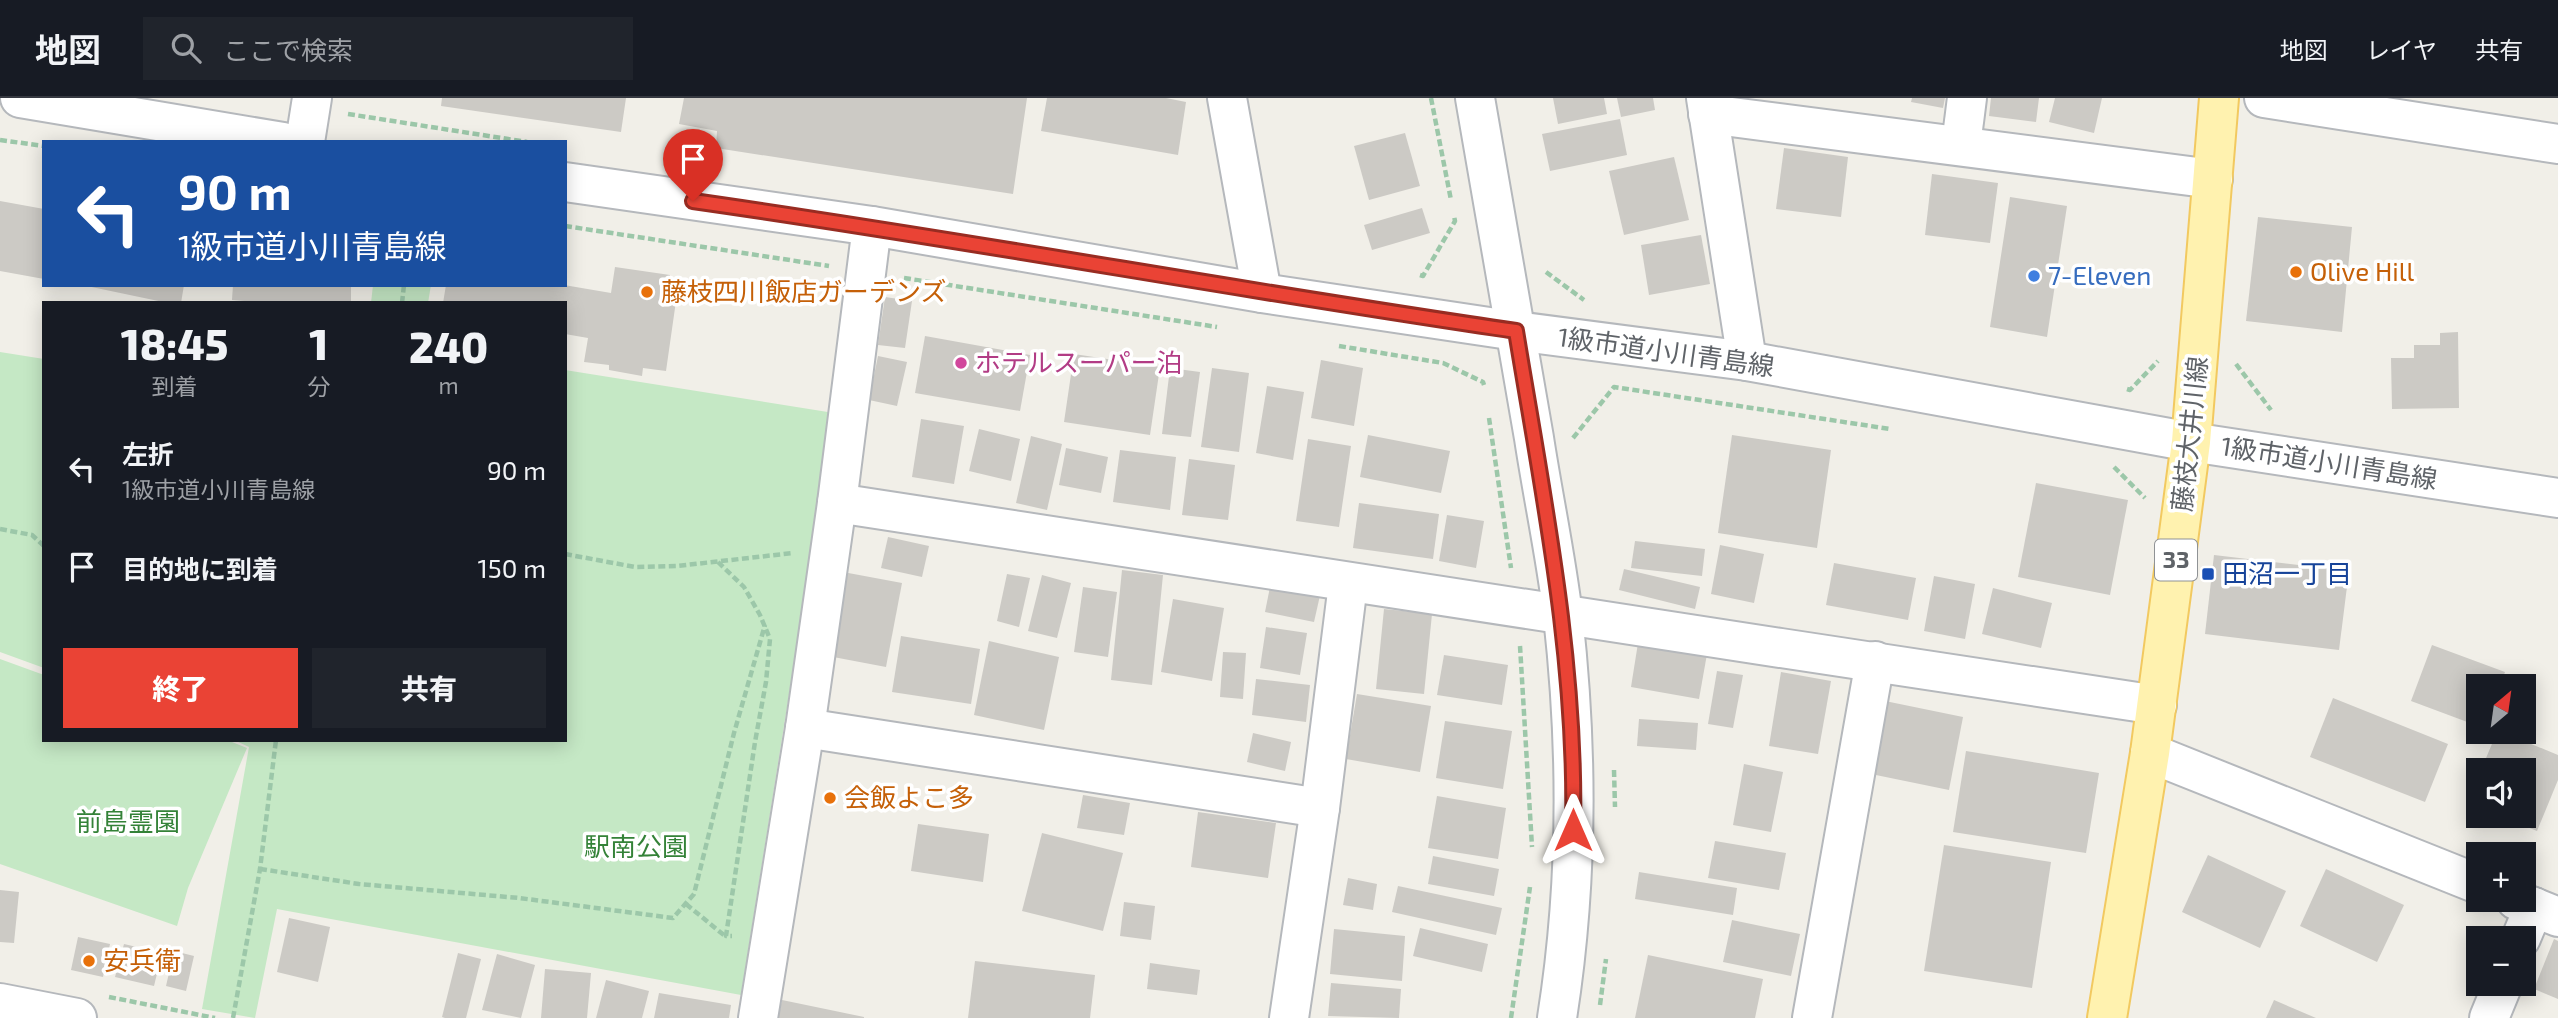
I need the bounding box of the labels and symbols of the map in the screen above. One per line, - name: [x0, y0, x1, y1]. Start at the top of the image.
- pin: [663, 129, 723, 201]
- place label: Olive Hill: [2310, 255, 2414, 286]
- place label: 7-Eleven: [2048, 259, 2151, 290]
- marker: Olive Hill: [2288, 264, 2304, 280]
- marker: 7-Eleven: [2026, 268, 2042, 284]
- place label: 藤枝四川飯店ガーデンズ: [661, 275, 946, 306]
- marker: 藤枝四川飯店ガーデンズ: [639, 284, 655, 300]
- street label: 1級市道小川青島線: [1556, 320, 1776, 381]
- place label: ホテルスーパー泊: [975, 346, 1183, 377]
- marker: ホテルスーパー泊: [953, 355, 969, 371]
- street label: 藤枝大井川線: [2165, 355, 2212, 513]
- street label: 1級市道小川青島線: [2219, 429, 2439, 494]
- road number: 33: [2155, 540, 2197, 580]
- place label: 田沼一丁目: [2222, 557, 2352, 588]
- marker: 田沼一丁目: [2200, 566, 2216, 582]
- north arrow: [2466, 674, 2536, 744]
- place label: 会飯よこ多: [844, 781, 974, 812]
- marker: 会飯よこ多: [822, 790, 838, 806]
- position arrow: [1536, 793, 1610, 867]
- park label: 前島霊園: [76, 805, 180, 836]
- park label: 駅南公園: [584, 830, 688, 861]
- place label: 安兵衛: [103, 944, 181, 975]
- marker: 安兵衛: [81, 953, 97, 969]

